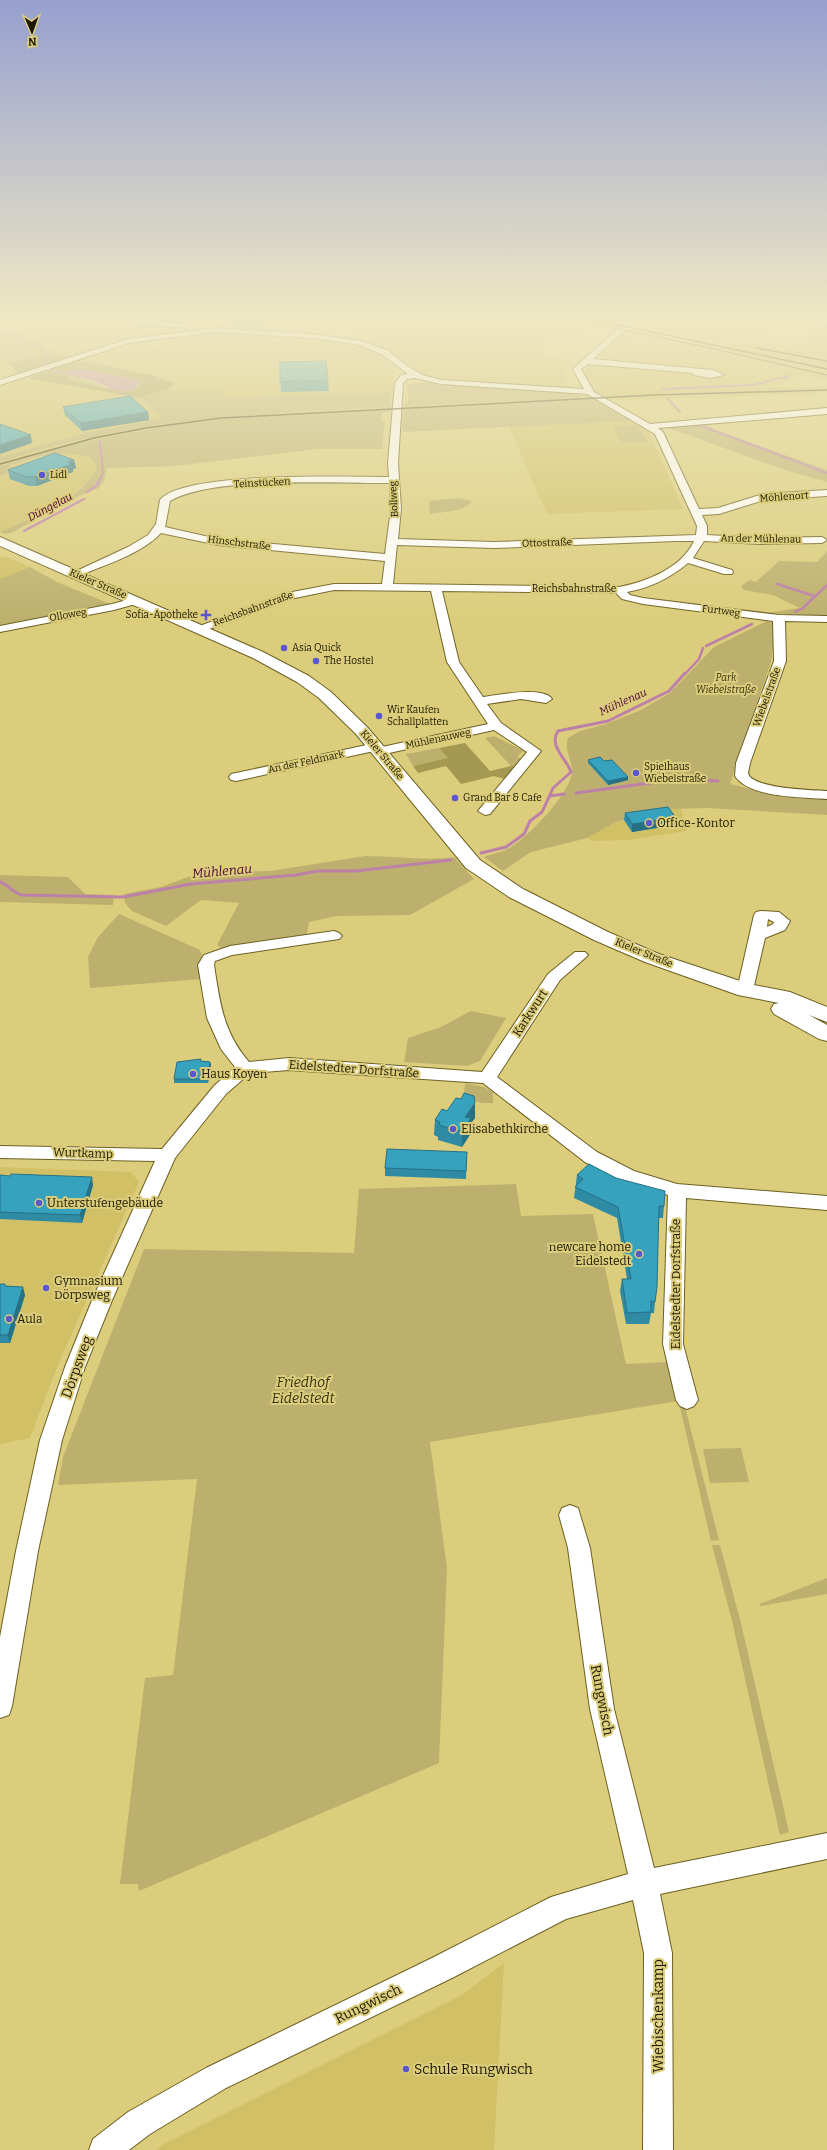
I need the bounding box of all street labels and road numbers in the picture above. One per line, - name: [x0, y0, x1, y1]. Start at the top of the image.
- street label: Teinstücken: [233, 475, 291, 490]
- street label: Bollweg: [387, 480, 401, 518]
- street label: Möhlenort: [759, 489, 809, 505]
- street label: An der Mühlenau: [721, 532, 801, 546]
- street label: Hinschstraße: [207, 533, 271, 553]
- street label: Ottostraße: [522, 536, 572, 550]
- street label: Kieler Straße: [68, 567, 128, 601]
- street label: Reichsbahnstraße: [532, 583, 616, 595]
- street label: Reichsbahnstraße: [211, 589, 295, 629]
- street label: Furtweg: [701, 603, 741, 619]
- street label: Olloweg: [48, 606, 88, 624]
- street label: Wiebelstraße: [751, 666, 783, 728]
- street label: Mühlenauweg: [404, 726, 472, 752]
- street label: Kieler Straße: [358, 728, 406, 782]
- street label: An der Feldmark: [267, 748, 345, 776]
- street label: Kieler Straße: [613, 936, 675, 970]
- street label: Karkwurt: [510, 986, 551, 1039]
- street label: Eidelstedter Dorfstraße: [288, 1057, 420, 1081]
- street label: Wurtkamp: [53, 1145, 113, 1161]
- street label: Eidelstedter Dorfstraße: [669, 1219, 683, 1349]
- street label: Dörpsweg: [58, 1333, 96, 1401]
- street label: Rungwisch: [587, 1663, 617, 1737]
- street label: Wiebischenkamp: [650, 1959, 667, 2073]
- street label: Rungwisch: [332, 1980, 404, 2027]

